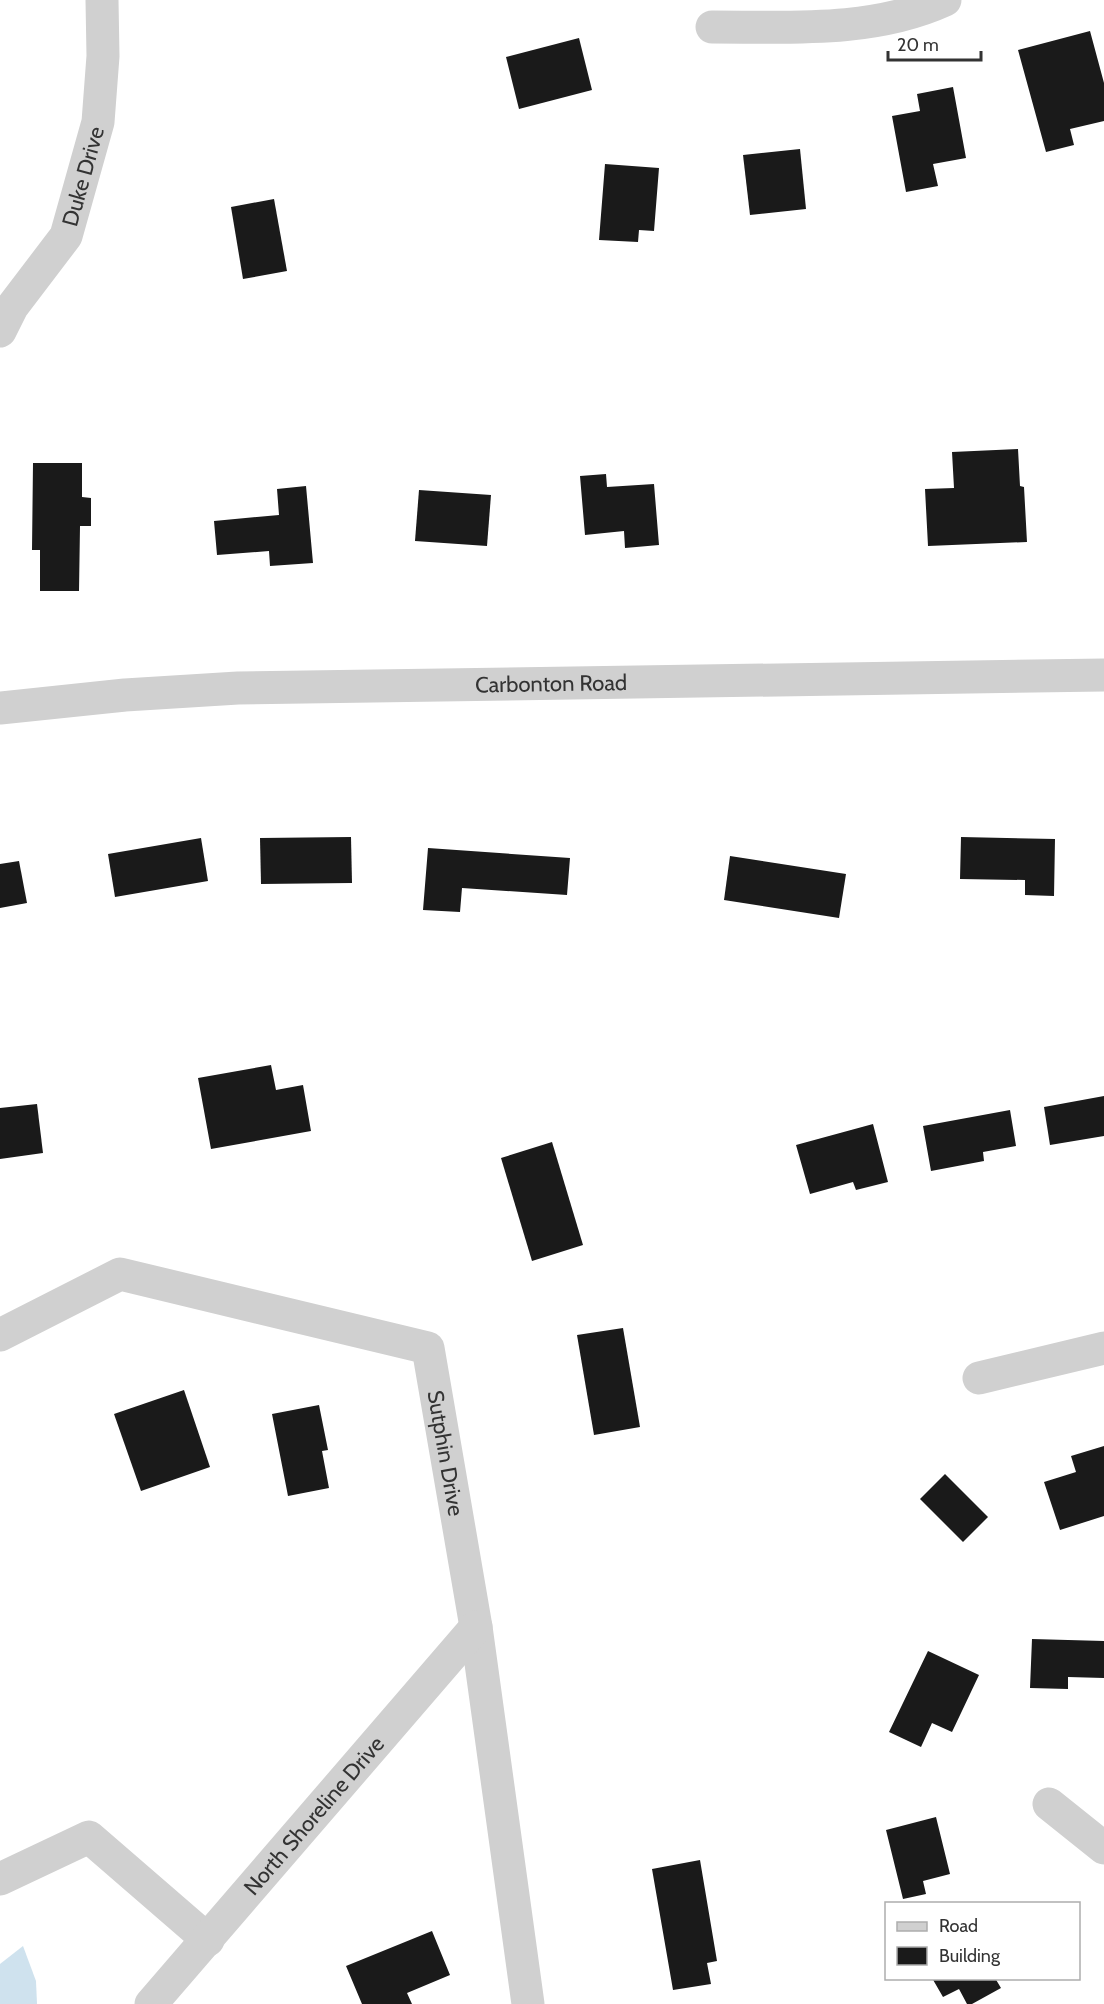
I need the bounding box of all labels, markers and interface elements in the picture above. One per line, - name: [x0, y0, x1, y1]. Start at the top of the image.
- scale bar: [888, 24, 981, 62]
- text: 20 m: [897, 34, 939, 56]
- street label: Duke Drive: [56, 123, 110, 229]
- street label: Carbonton Road: [475, 669, 627, 698]
- street label: Sutphin Drive: [422, 1388, 470, 1518]
- street label: North Shoreline Drive: [238, 1730, 389, 1900]
- legend: [885, 1902, 1080, 1980]
- text: Road: [939, 1915, 978, 1937]
- text: Building: [939, 1945, 1001, 1967]

